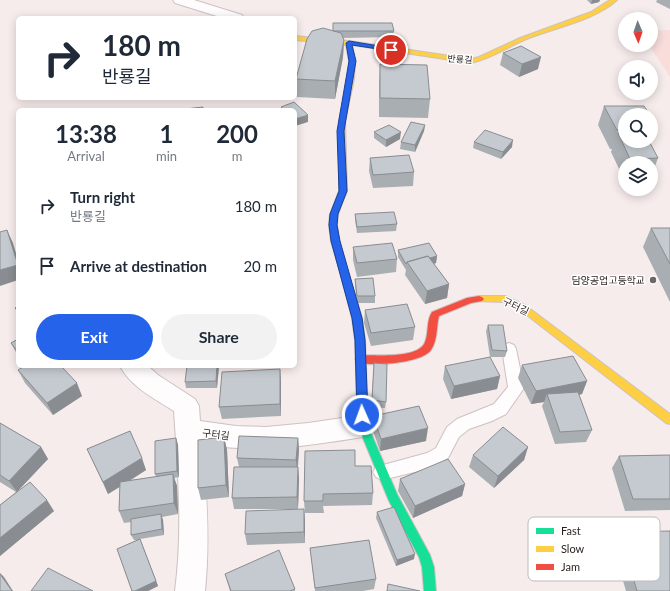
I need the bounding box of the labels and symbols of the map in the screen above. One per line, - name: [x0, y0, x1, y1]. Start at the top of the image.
- north arrow: [618, 12, 658, 52]
- pin: [374, 33, 408, 67]
- street label: 반룡길: [447, 53, 473, 65]
- place label: 담양공업고등학교: [571, 274, 645, 286]
- marker: 담양공업고등학교: [648, 275, 658, 285]
- street label: 구터길: [501, 295, 531, 317]
- position arrow: [341, 394, 383, 436]
- street label: 구터길: [202, 426, 230, 442]
- legend: [528, 517, 660, 581]
- text: Fast: [561, 524, 581, 537]
- text: Slow: [561, 542, 585, 555]
- text: Jam: [561, 560, 580, 573]

